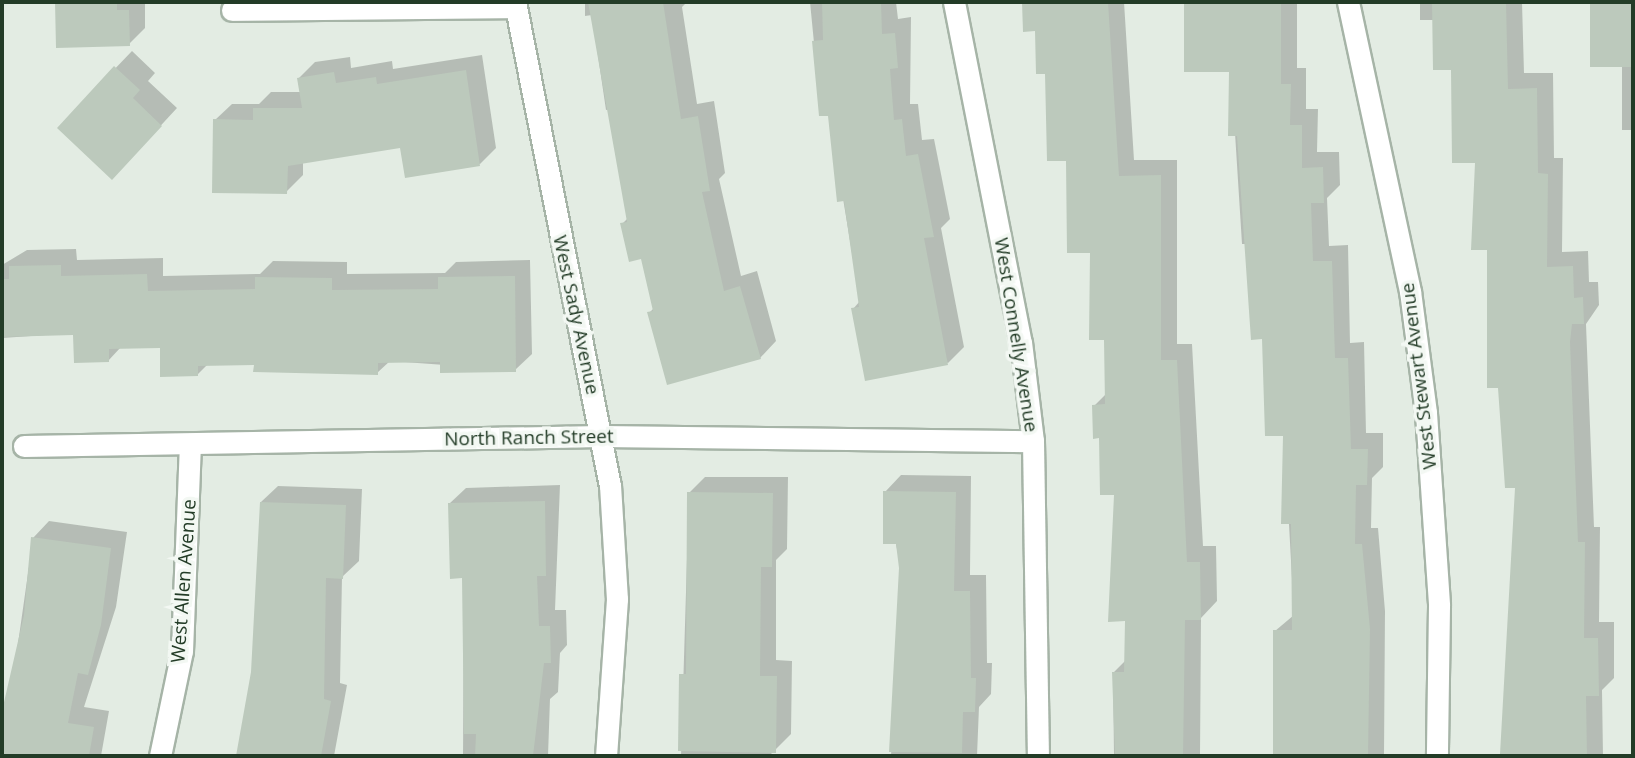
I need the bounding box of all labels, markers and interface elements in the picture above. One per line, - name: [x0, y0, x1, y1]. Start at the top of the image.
- street label: West Sady Avenue: [548, 233, 604, 397]
- street label: West Connelly Avenue: [989, 236, 1043, 434]
- street label: West Stewart Avenue: [1396, 281, 1442, 471]
- street label: North Ranch Street: [444, 425, 614, 451]
- street label: West Allen Avenue: [167, 498, 201, 664]

